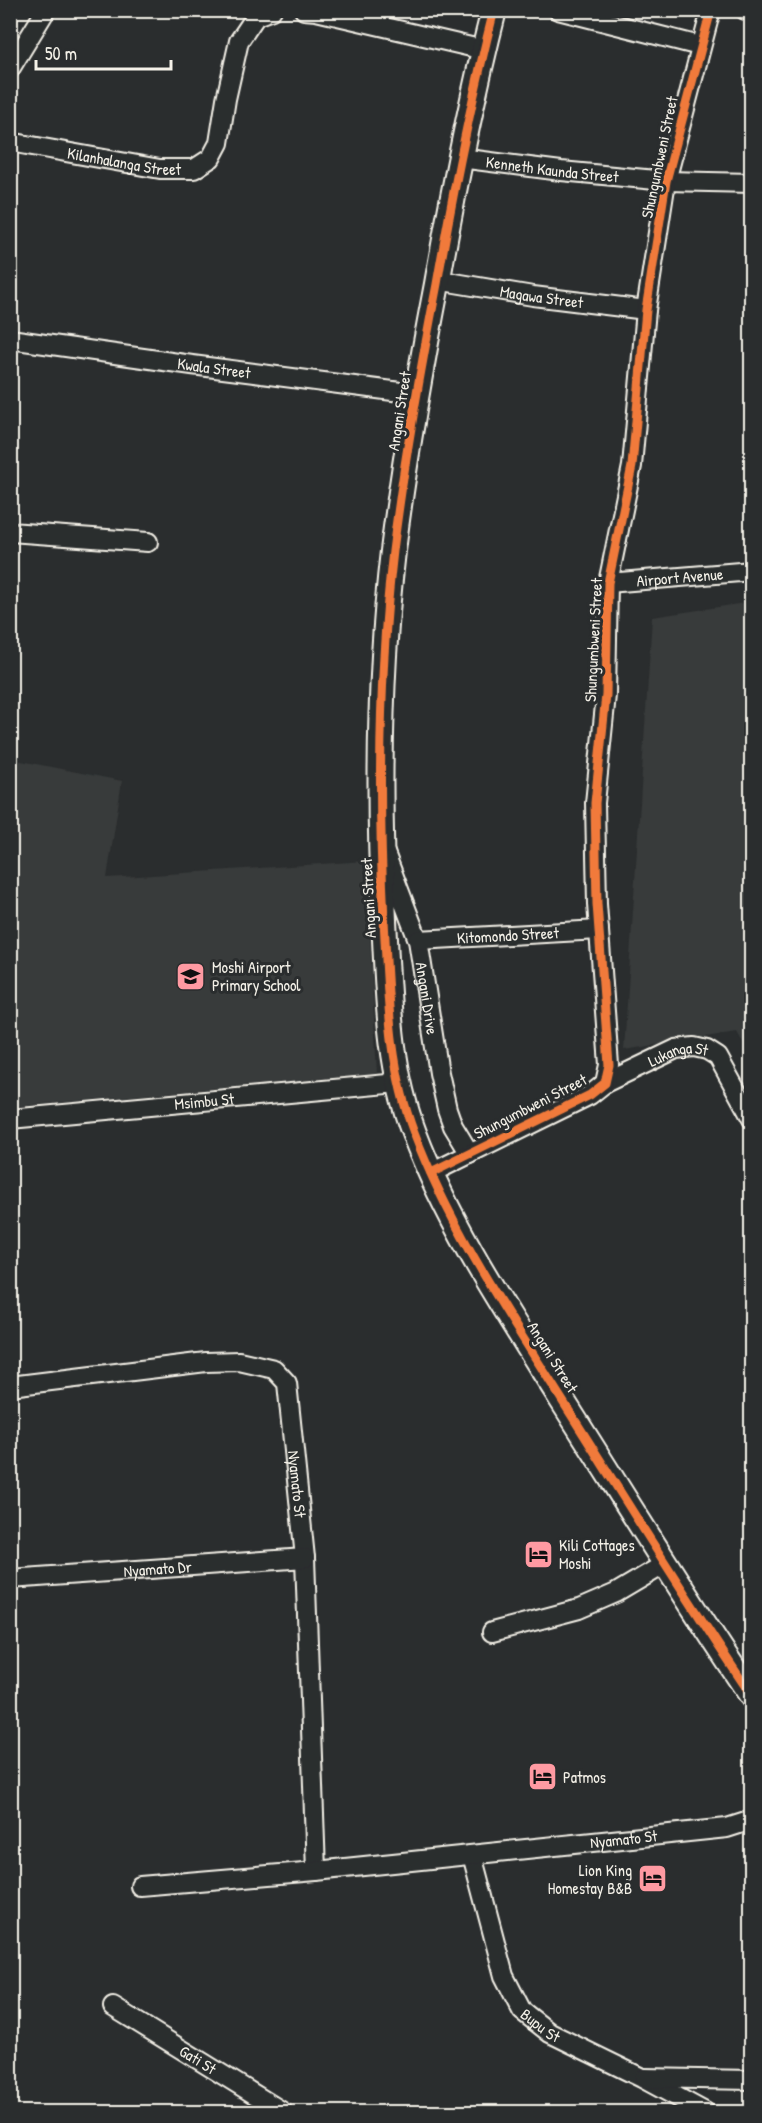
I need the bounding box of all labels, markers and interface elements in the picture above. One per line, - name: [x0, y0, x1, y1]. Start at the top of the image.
- scale bar: [36, 33, 171, 71]
- text: 50 m: [45, 41, 77, 66]
- street label: Shungumbweni Street: [635, 93, 683, 220]
- street label: Kilanhalanga Street: [66, 142, 182, 180]
- street label: Kenneth Kaunda Street: [485, 150, 620, 187]
- street label: Magawa Street: [498, 280, 585, 313]
- street label: Kwala Street: [176, 352, 252, 384]
- street label: Angani Street: [382, 369, 416, 452]
- street label: Airport Avenue: [636, 562, 725, 592]
- street label: Shungumbweni Street: [579, 577, 607, 703]
- street label: Angani Street: [355, 857, 381, 939]
- street label: Kitomondo Street: [456, 921, 560, 949]
- place label: Moshi Airport Primary School: [212, 956, 301, 996]
- school or university icon: Moshi Airport Primary School: [175, 960, 207, 992]
- street label: Angani Drive: [411, 960, 444, 1037]
- street label: Lukanga St: [644, 1036, 711, 1072]
- street label: Shungumbweni Street: [470, 1068, 591, 1144]
- street label: Msimbu St: [173, 1087, 235, 1115]
- street label: Angani Street: [522, 1317, 584, 1397]
- street label: Nyamato St: [283, 1449, 312, 1519]
- place label: Kili Cottages Moshi: [559, 1534, 635, 1574]
- hotel icon: Kili Cottages Moshi: [522, 1538, 554, 1570]
- street label: Nyamato Dr: [123, 1555, 192, 1582]
- hotel icon: Patmos: [526, 1761, 558, 1793]
- place label: Patmos: [563, 1766, 606, 1788]
- street label: Nyamato St: [589, 1824, 659, 1853]
- place label: Lion King Homestay B&B: [548, 1859, 632, 1899]
- hotel icon: Lion King Homestay B&B: [637, 1863, 669, 1895]
- street label: Bupu St: [516, 2003, 564, 2048]
- street label: Gati St: [175, 2040, 221, 2080]

